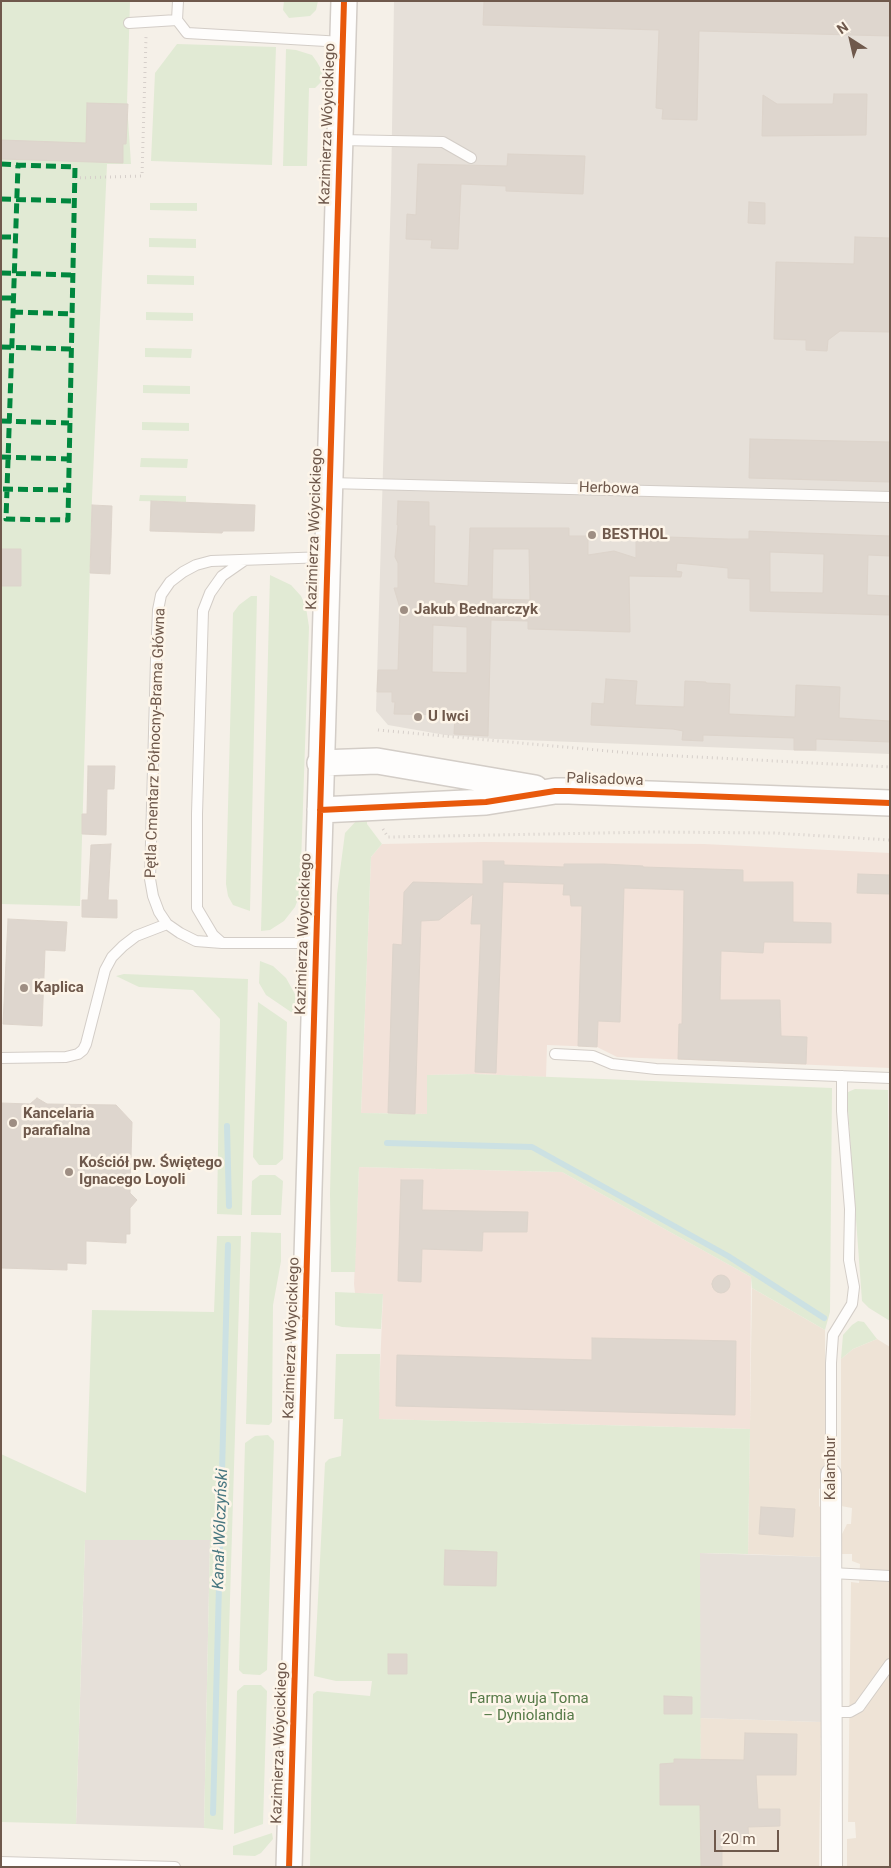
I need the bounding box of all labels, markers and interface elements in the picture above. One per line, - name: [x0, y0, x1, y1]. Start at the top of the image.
- north arrow: [826, 15, 876, 65]
- text: N: [834, 18, 851, 37]
- street label: Kazimierza Wóycickiego: [316, 43, 340, 205]
- street label: Kazimierza Wóycickiego: [303, 448, 327, 610]
- street label: Herbowa: [579, 479, 639, 499]
- place label: BESTHOL: [602, 526, 668, 544]
- marker: BESTHOL: [586, 529, 598, 541]
- place label: Jakub Bednarczyk: [414, 601, 538, 619]
- marker: Jakub Bednarczyk: [398, 604, 410, 616]
- street label: Pętla Cmentarz Północny-Brama Główna: [142, 608, 170, 878]
- place label: U Iwci: [428, 708, 469, 726]
- marker: U Iwci: [412, 711, 424, 723]
- street label: Palisadowa: [566, 770, 644, 790]
- street label: Kazimierza Wóycickiego: [292, 853, 316, 1015]
- place label: Kaplica: [34, 979, 84, 997]
- marker: Kaplica: [18, 982, 30, 994]
- place label: Kancelaria parafialna: [23, 1105, 94, 1140]
- marker: Kancelaria parafialna: [7, 1117, 19, 1129]
- place label: Kościół pw. Świętego Ignacego Loyoli: [79, 1154, 222, 1189]
- marker: Kościół pw. Świętego Ignacego Loyoli: [63, 1166, 75, 1178]
- street label: Kazimierza Wóycickiego: [280, 1257, 304, 1419]
- street label: Kalambur: [822, 1436, 840, 1500]
- water label: Kanał Wólczyński: [209, 1468, 233, 1590]
- street label: Kazimierza Wóycickiego: [268, 1662, 292, 1824]
- park label: Farma wuja Toma – Dyniolandia: [469, 1690, 589, 1725]
- scale bar: [716, 1820, 781, 1852]
- text: 20 m: [722, 1830, 756, 1848]

